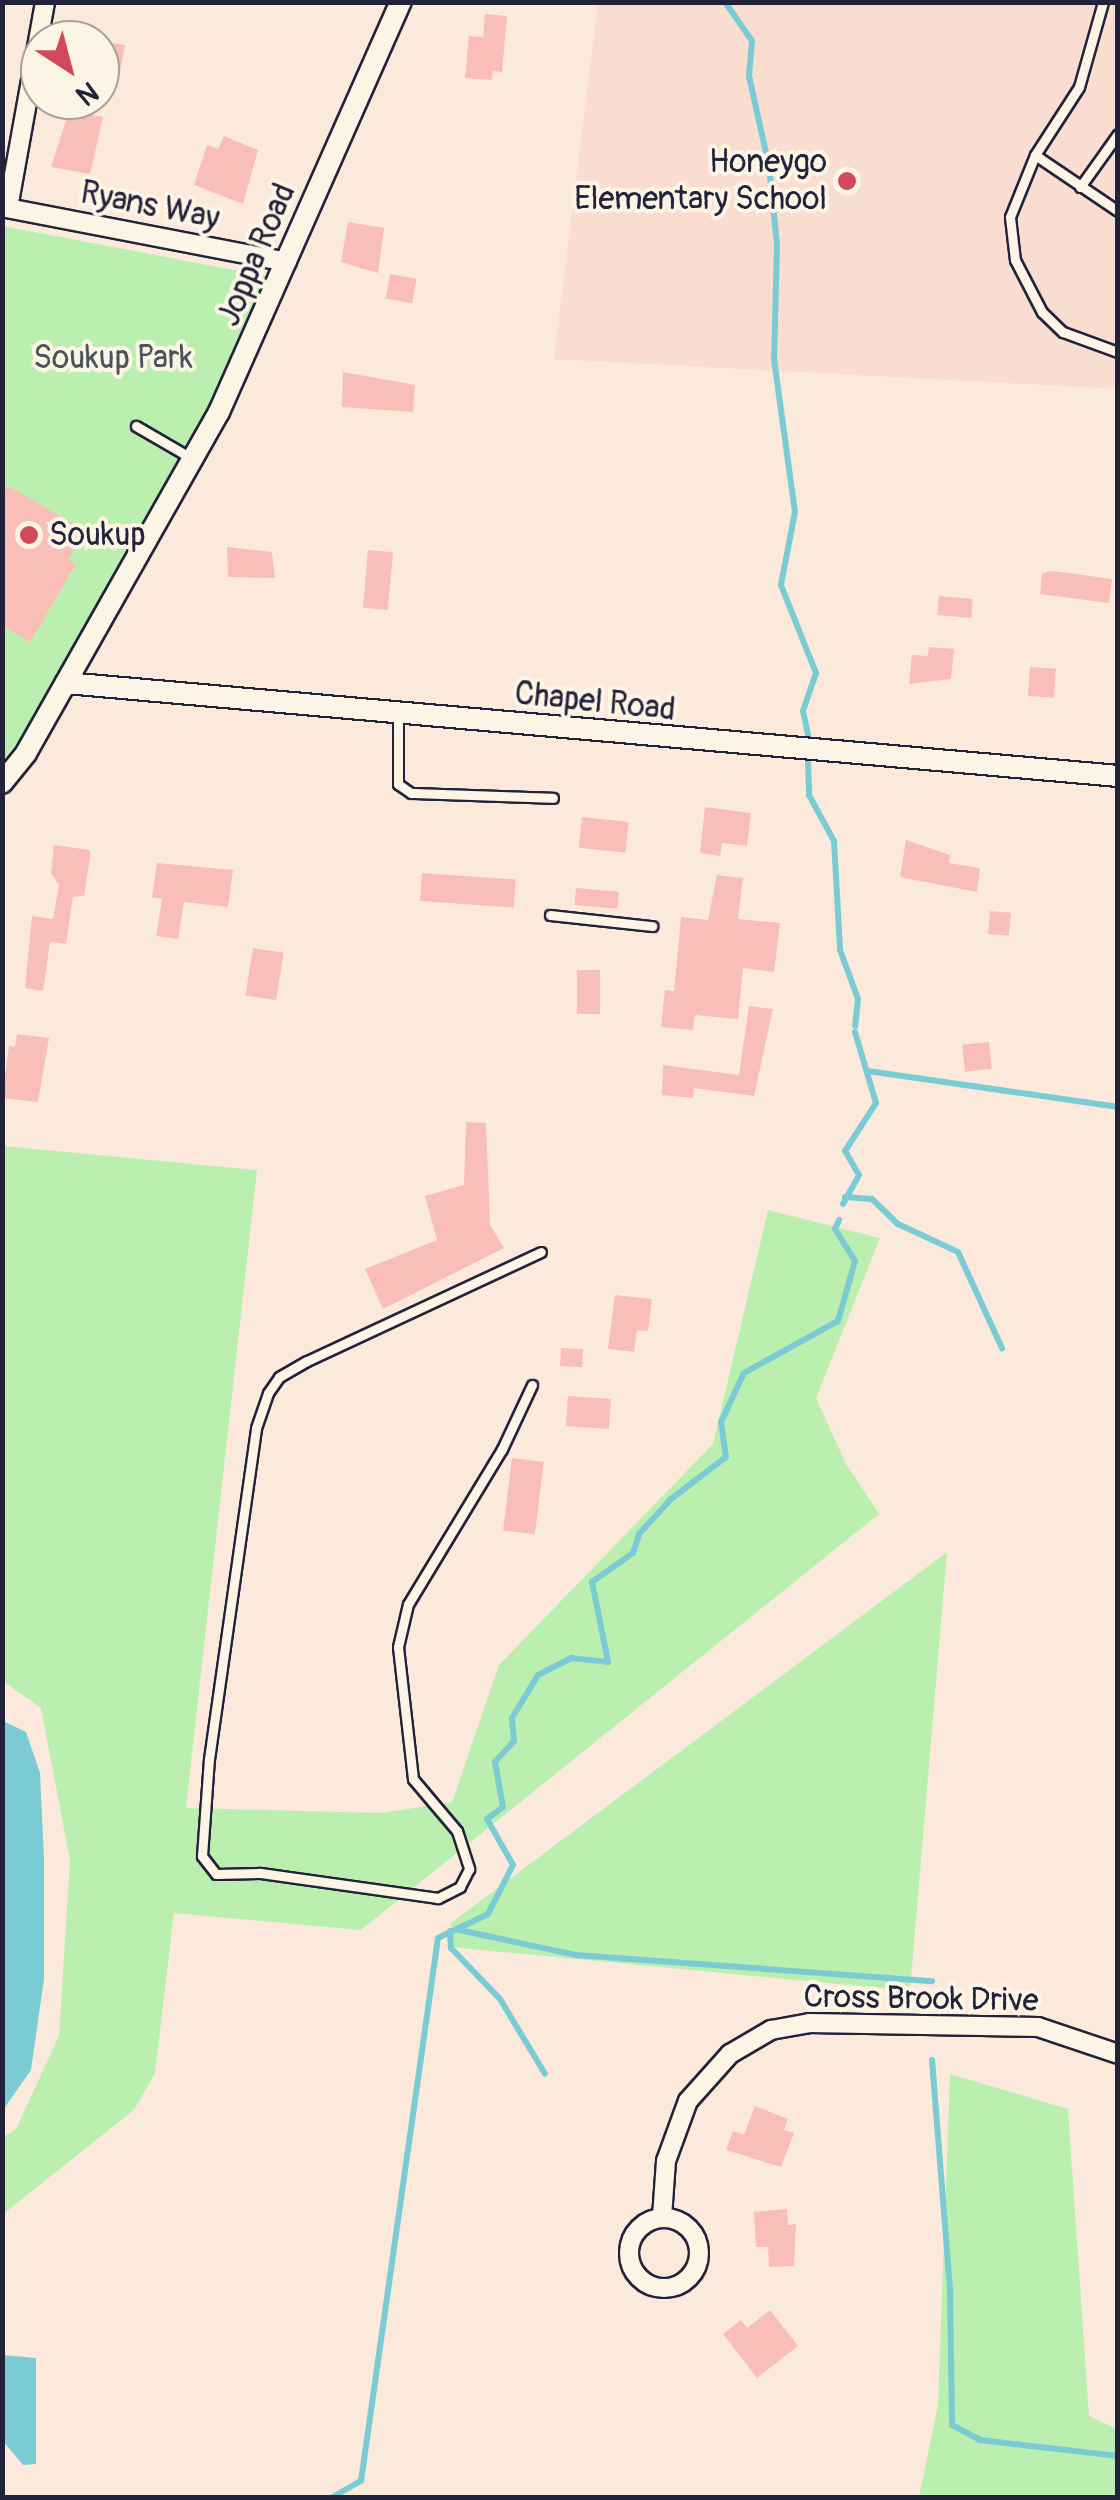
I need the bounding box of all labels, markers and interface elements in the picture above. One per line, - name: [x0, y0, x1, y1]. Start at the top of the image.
- north arrow: [20, 20, 120, 120]
- text: N: [69, 73, 105, 113]
- place label: Honeygo Elementary School: [574, 144, 827, 219]
- marker: Honeygo Elementary School: [836, 170, 858, 192]
- street label: Ryans Way: [77, 174, 223, 238]
- street label: Joppa Road: [210, 178, 304, 332]
- park label: Soukup Park: [33, 339, 193, 377]
- place label: Soukup: [49, 516, 145, 554]
- marker: Soukup: [18, 524, 40, 546]
- street label: Chapel Road: [513, 674, 677, 730]
- street label: Cross Brook Drive: [803, 1978, 1039, 2020]

